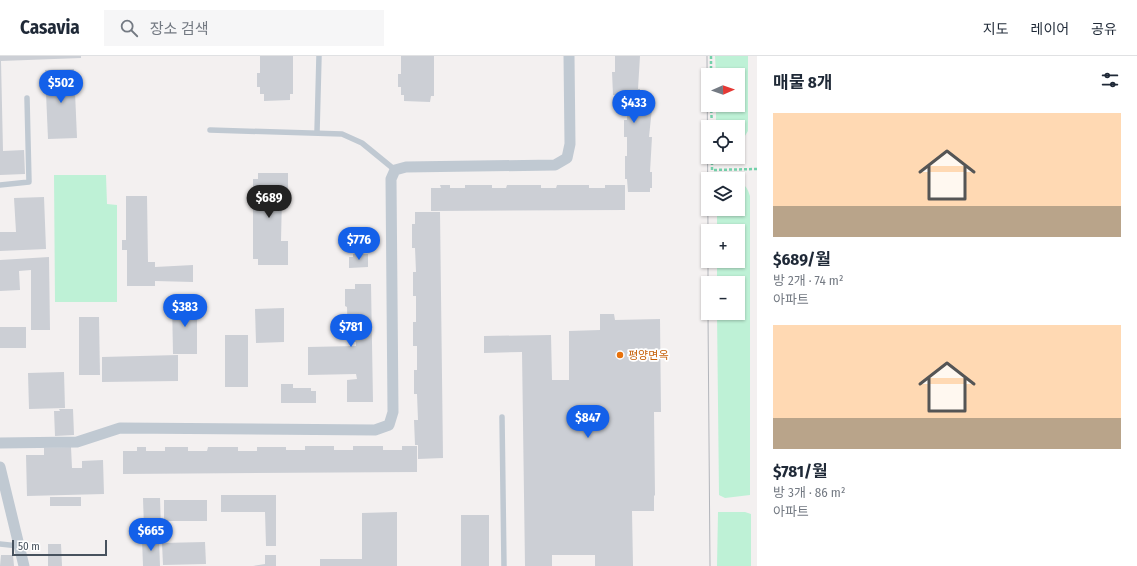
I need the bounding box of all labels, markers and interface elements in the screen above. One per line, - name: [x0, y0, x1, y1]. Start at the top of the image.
- search box: [104, 10, 384, 46]
- text: Casavia: [20, 16, 80, 39]
- icon: search: [118, 17, 140, 39]
- text: 장소 검색: [150, 20, 209, 38]
- text: 지도: [983, 21, 1009, 38]
- text: 레이어: [1031, 21, 1069, 38]
- text: 공유: [1091, 21, 1117, 38]
- north arrow: [701, 68, 745, 112]
- map controls: [701, 68, 745, 320]
- icon: filters: [1099, 69, 1121, 91]
- pin: $502: [37, 70, 85, 104]
- text: 매물 8개: [773, 72, 832, 93]
- text: $502: [48, 75, 74, 90]
- pin: $433: [610, 90, 658, 124]
- text: $433: [621, 95, 647, 110]
- button: locate: [701, 120, 745, 164]
- icon: home: [911, 139, 983, 211]
- button: layers: [701, 172, 745, 216]
- pin: $689: [245, 185, 293, 219]
- text: $689: [256, 190, 282, 205]
- button: +: [701, 224, 745, 268]
- pin: $776: [335, 227, 383, 261]
- text: $776: [347, 232, 371, 247]
- text: $689/월: [773, 249, 831, 270]
- text: 방 2개 · 74 m²: [773, 273, 843, 288]
- button: −: [701, 276, 745, 320]
- text: 아파트: [773, 292, 809, 307]
- pin: $383: [161, 294, 209, 328]
- text: $383: [172, 299, 198, 314]
- pin: $781: [327, 314, 375, 348]
- text: $781: [339, 319, 363, 334]
- place label: 평양면옥: [628, 349, 668, 362]
- marker: 평양면옥: [615, 350, 625, 360]
- icon: home: [911, 351, 983, 423]
- pin: $847: [564, 405, 612, 439]
- text: $847: [575, 410, 601, 425]
- text: $781/월: [773, 461, 828, 482]
- text: 방 3개 · 86 m²: [773, 485, 845, 500]
- text: 아파트: [773, 504, 809, 519]
- pin: $665: [127, 518, 175, 552]
- text: $665: [138, 523, 164, 538]
- scale bar: [12, 538, 107, 557]
- text: 50 m: [18, 540, 40, 553]

